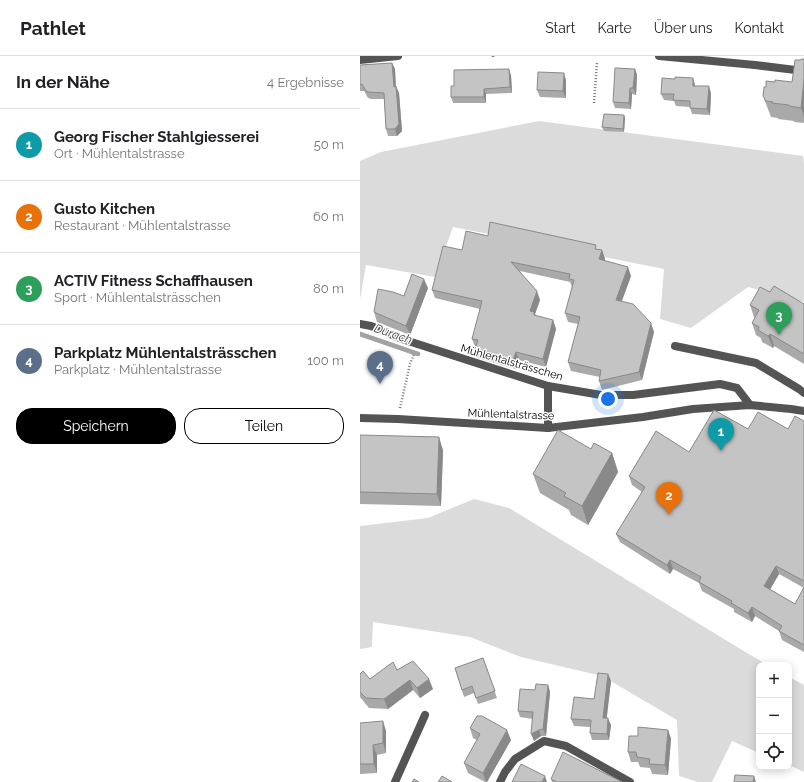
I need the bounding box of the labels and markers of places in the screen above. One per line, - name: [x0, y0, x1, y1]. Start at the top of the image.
- pin: 3: [766, 302, 792, 335]
- pin: 4: [367, 351, 393, 384]
- pin: 1: [708, 418, 734, 451]
- pin: 2: [656, 482, 682, 515]

